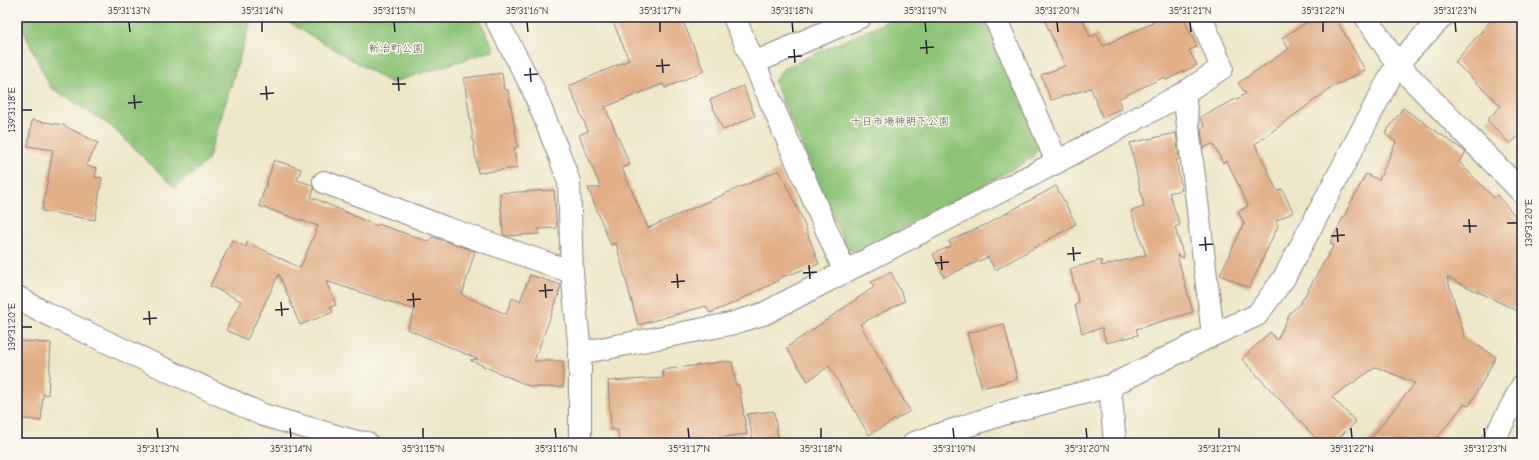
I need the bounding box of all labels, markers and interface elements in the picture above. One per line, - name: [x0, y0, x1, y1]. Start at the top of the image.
- text: 35°31'13"N: [108, 5, 150, 17]
- text: 35°31'14"N: [241, 5, 283, 17]
- text: 35°31'15"N: [373, 5, 415, 17]
- text: 35°31'16"N: [506, 5, 548, 17]
- text: 35°31'17"N: [639, 5, 681, 17]
- text: 35°31'18"N: [771, 5, 813, 17]
- text: 35°31'19"N: [904, 5, 946, 17]
- text: 35°31'20"N: [1035, 5, 1079, 17]
- text: 35°31'21"N: [1169, 5, 1211, 17]
- text: 35°31'22"N: [1301, 5, 1345, 17]
- text: 35°31'23"N: [1433, 5, 1477, 17]
- park label: 新治町公園: [369, 42, 424, 55]
- text: 139°31'18"E: [6, 87, 18, 133]
- park label: 十日市場神明下公園: [851, 115, 950, 128]
- text: 139°31'20"E: [1523, 199, 1535, 247]
- text: 139°31'20"E: [6, 303, 18, 351]
- text: 35°31'13"N: [137, 443, 179, 455]
- text: 35°31'14"N: [270, 443, 312, 455]
- text: 35°31'15"N: [402, 443, 444, 455]
- text: 35°31'16"N: [535, 443, 577, 455]
- text: 35°31'17"N: [668, 443, 710, 455]
- text: 35°31'18"N: [800, 443, 842, 455]
- text: 35°31'19"N: [933, 443, 975, 455]
- text: 35°31'20"N: [1065, 443, 1109, 455]
- text: 35°31'21"N: [1198, 443, 1240, 455]
- text: 35°31'22"N: [1330, 443, 1374, 455]
- text: 35°31'23"N: [1463, 443, 1507, 455]

